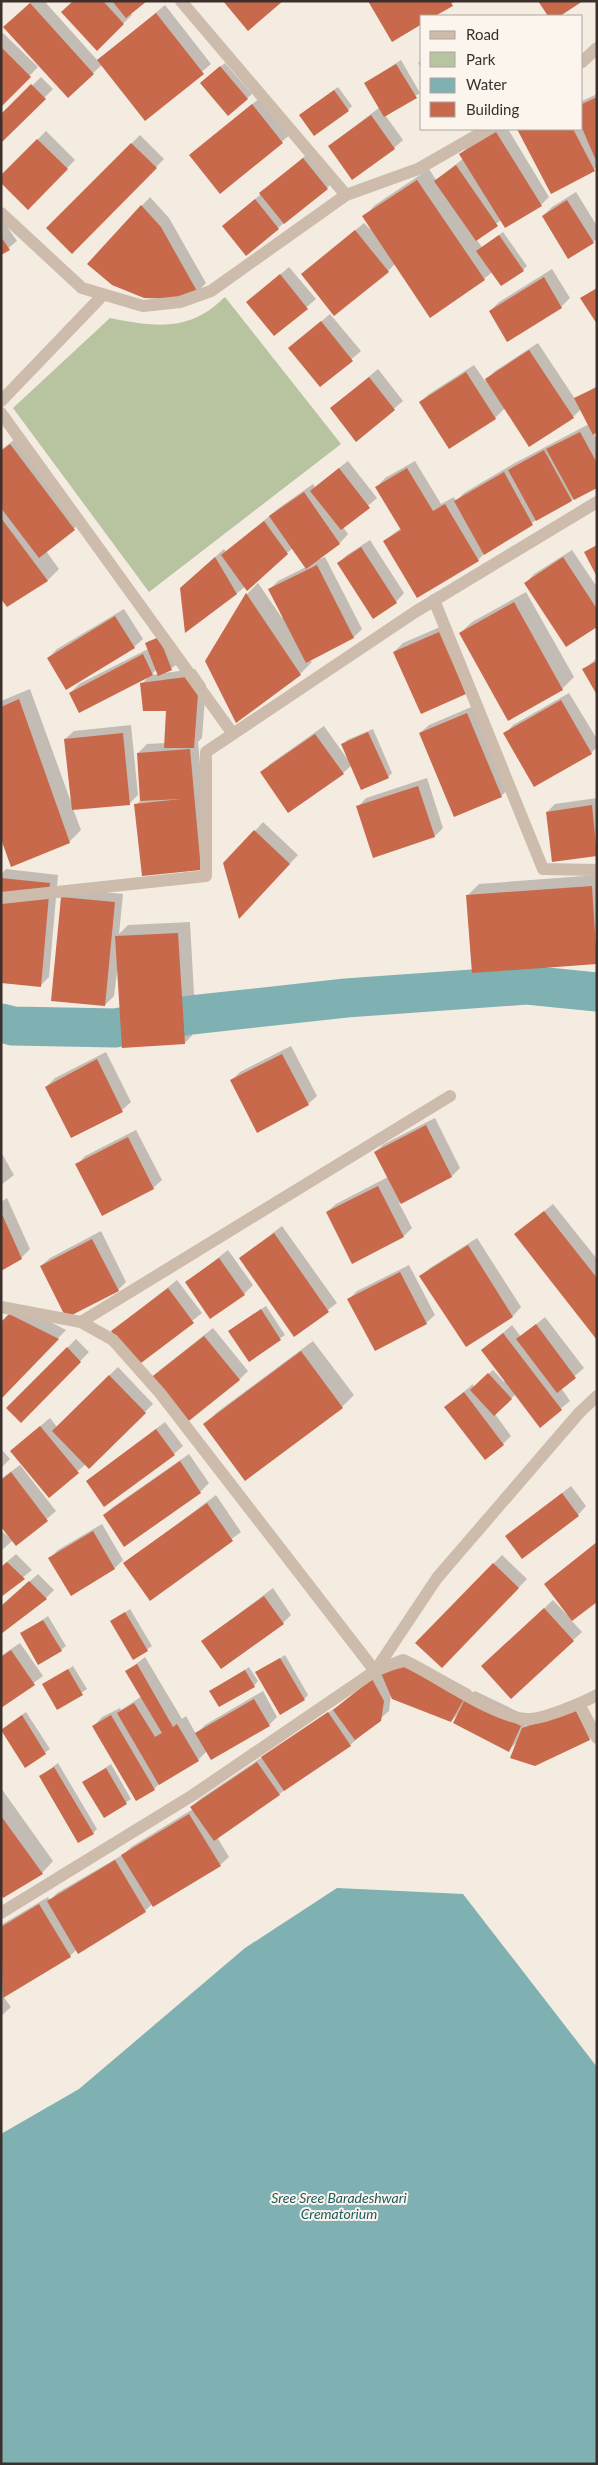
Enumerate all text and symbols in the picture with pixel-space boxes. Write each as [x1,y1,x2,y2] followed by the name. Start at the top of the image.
[420,15,583,130] legend
[466,25,499,43] text: Road
[466,50,496,68] text: Park
[466,75,507,93] text: Water
[466,100,519,118] text: Building
[271,2189,408,2222] water label: Sree Sree Baradeshwari Crematorium

